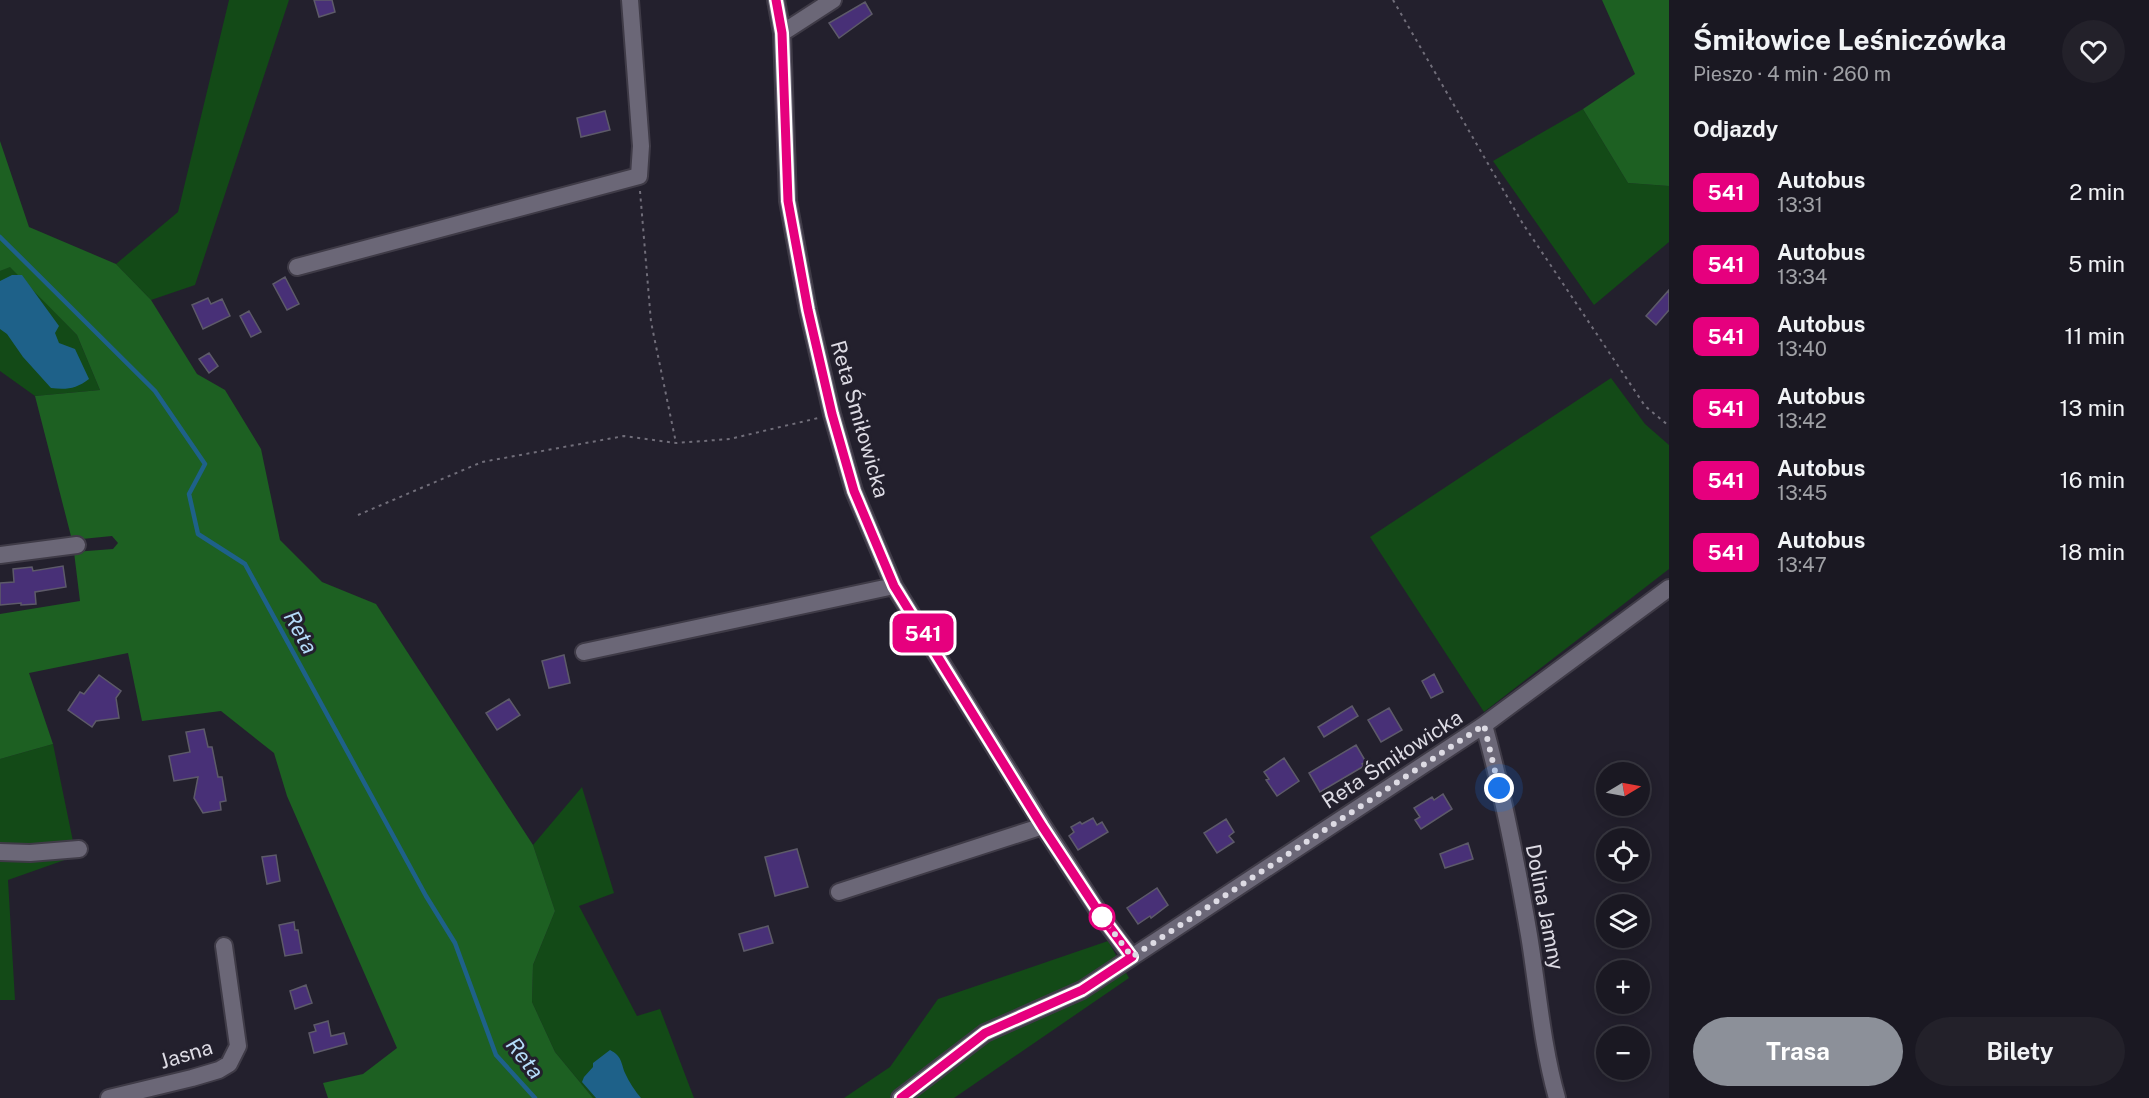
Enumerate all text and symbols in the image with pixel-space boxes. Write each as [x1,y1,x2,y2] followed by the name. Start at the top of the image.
[2062,20,2125,83] button: heart
[1693,23,2006,56] text: Śmiłowice Leśniczówka
[1693,62,1891,86] text: Pieszo · 4 min · 260 m
[1693,116,1778,142] text: Odjazdy
[1777,167,1865,193] text: Autobus
[2069,179,2125,205] text: 2 min
[1708,180,1744,205] text: 541
[1777,193,1823,217] text: 13:31
[1777,239,1865,265] text: Autobus
[2068,251,2125,277] text: 5 min
[1708,252,1744,277] text: 541
[1777,265,1827,289] text: 13:34
[1777,311,1865,337] text: Autobus
[2064,323,2125,349] text: 11 min
[1708,324,1744,349] text: 541
[1777,337,1827,361] text: 13:40
[826,338,894,500] street label: Reta Śmiłowicka
[1777,383,1865,409] text: Autobus
[2060,395,2125,421] text: 13 min
[1708,396,1744,421] text: 541
[1777,409,1827,433] text: 13:42
[1777,455,1865,481] text: Autobus
[2060,467,2125,493] text: 16 min
[1708,468,1744,493] text: 541
[1777,481,1827,505] text: 13:45
[1777,527,1865,553] text: Autobus
[2059,539,2125,565] text: 18 min
[1708,540,1744,565] text: 541
[1777,553,1827,577] text: 13:47
[279,606,323,658] water label: Reta
[888,614,958,652] line badge: 541
[905,621,941,646] text: 541
[1317,704,1467,814] street label: Reta Śmiłowicka
[1596,762,1650,816] north arrow
[1596,762,1650,1080] map controls
[1484,773,1514,803] your location
[1596,828,1650,882] button: locate
[1521,842,1569,972] street label: Dolina Jamny
[1596,894,1650,948] button: layers
[1089,904,1115,930] unlabelled marker
[1596,960,1650,1014] button: +
[1693,1017,1903,1086] button: Trasa
[1915,1017,2125,1086] button: Bilety
[1596,1026,1650,1080] button: −
[501,1032,549,1084] water label: Reta
[157,1034,215,1074] street label: Jasna

